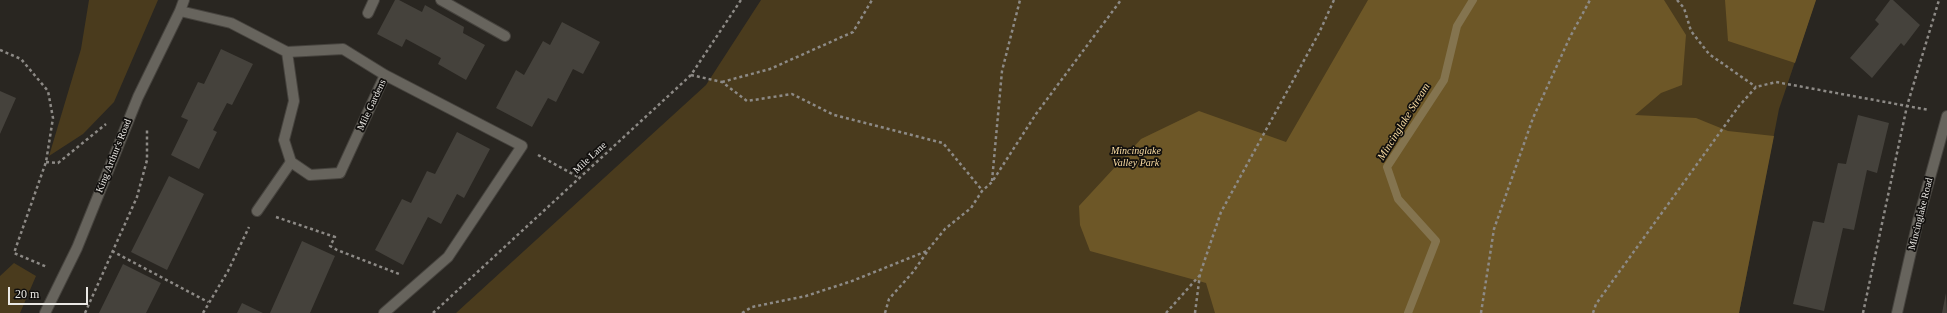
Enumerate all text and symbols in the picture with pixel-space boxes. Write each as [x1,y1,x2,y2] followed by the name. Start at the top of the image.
[355,78,389,132] street label: Mile Gardens
[1375,81,1433,163] water label: Mincinglake Stream
[94,117,134,195] street label: King Arthur's Road
[571,140,609,176] street label: Mile Lane
[1111,145,1161,168] park label: Mincinglake Valley Park
[1906,177,1936,251] street label: Mincinglake Road
[10,279,90,305] scale bar
[15,287,39,301] text: 20 m

